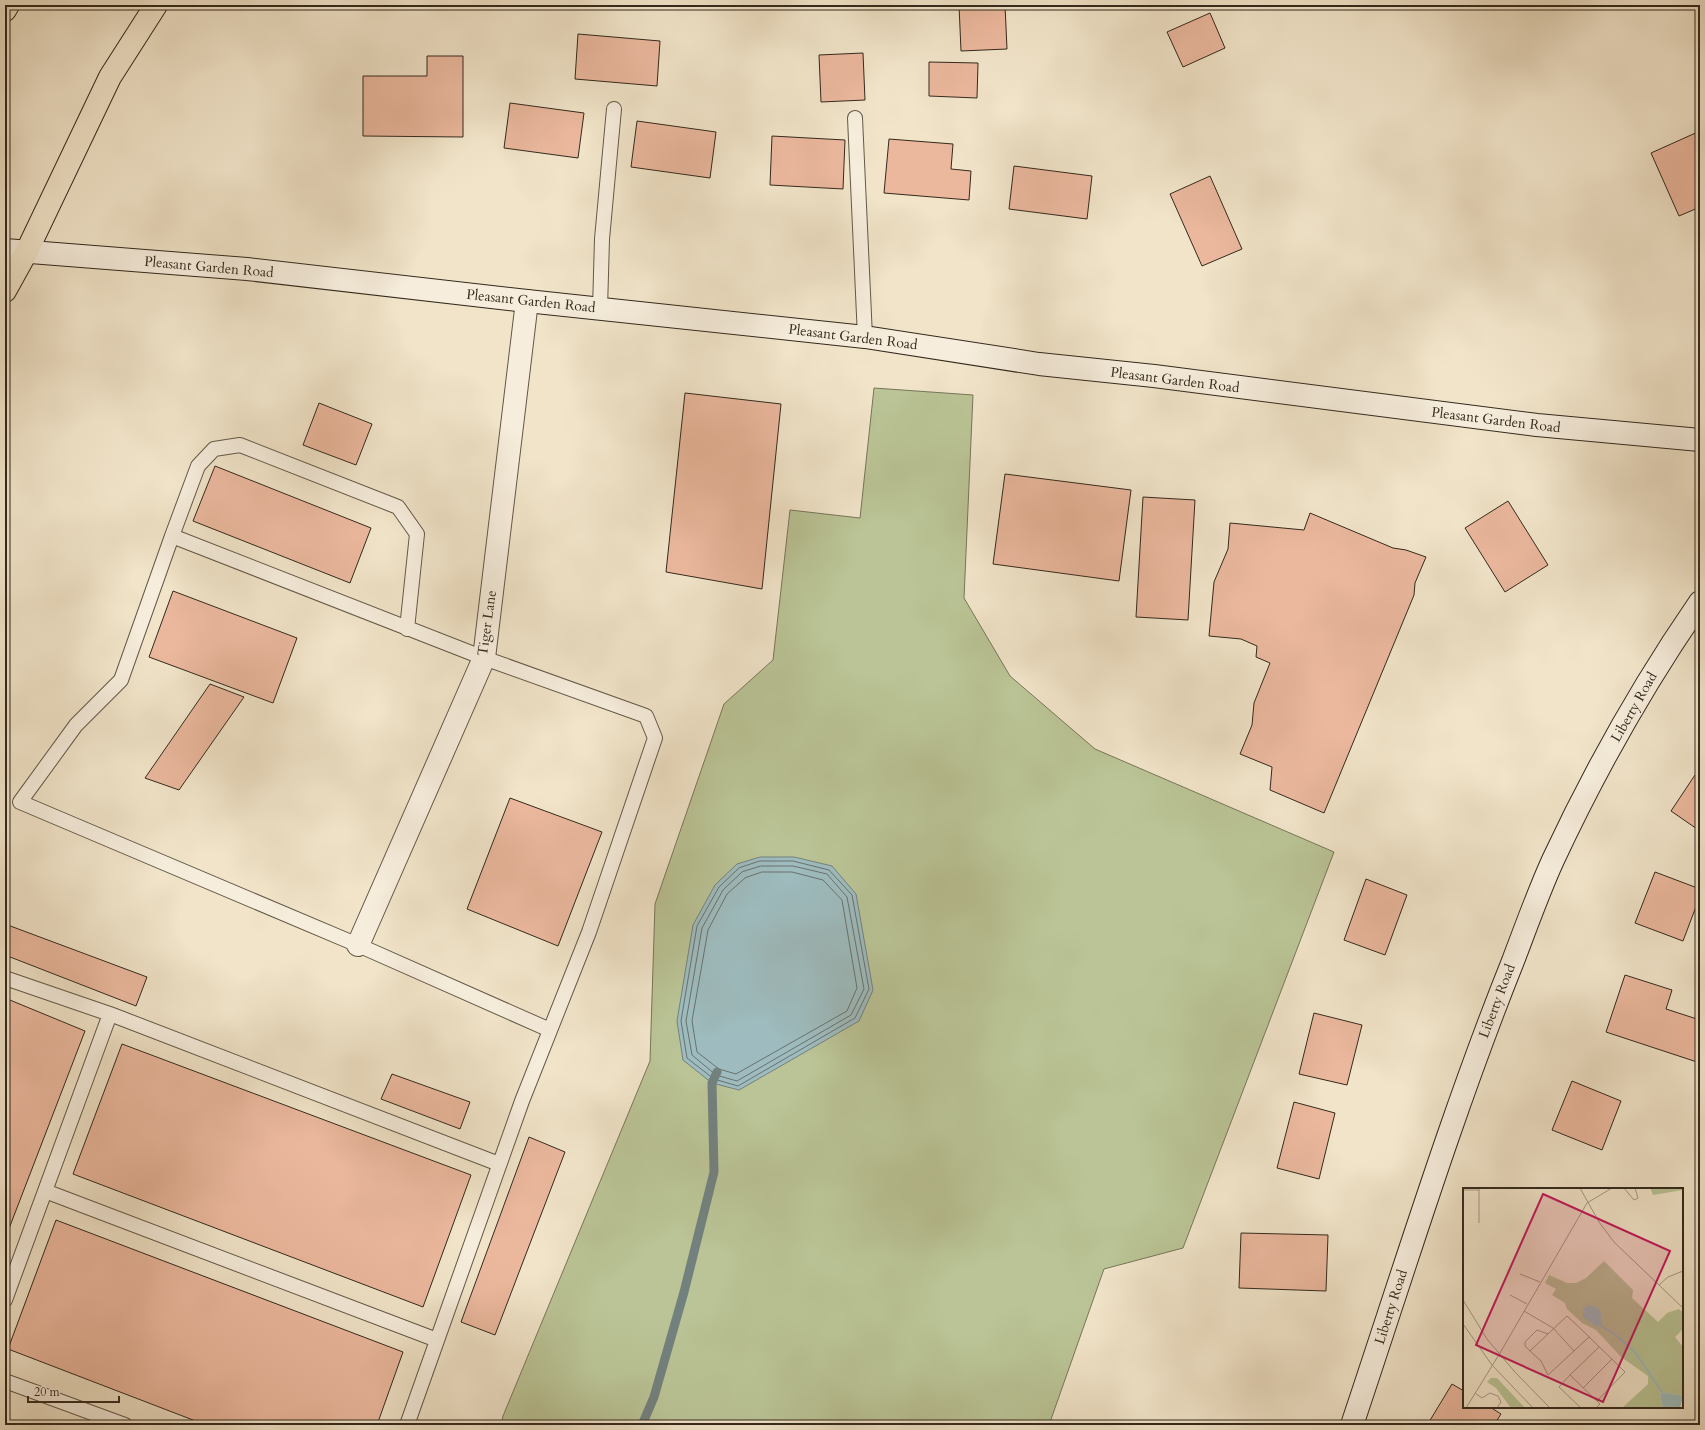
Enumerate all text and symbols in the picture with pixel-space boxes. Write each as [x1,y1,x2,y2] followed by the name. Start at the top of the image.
[144,252,275,282] street label: Pleasant Garden Road
[466,285,597,317] street label: Pleasant Garden Road
[787,320,919,354] street label: Pleasant Garden Road
[1109,363,1241,397] street label: Pleasant Garden Road
[1430,403,1562,437] street label: Pleasant Garden Road
[473,589,501,657] street label: Tiger Lane
[1606,668,1662,745] street label: Liberty Road
[1474,961,1520,1041] street label: Liberty Road
[1463,1188,1683,1408] inset map
[1370,1267,1412,1347] street label: Liberty Road
[28,1378,119,1404] scale bar
[34,1384,61,1400] text: 20 m

